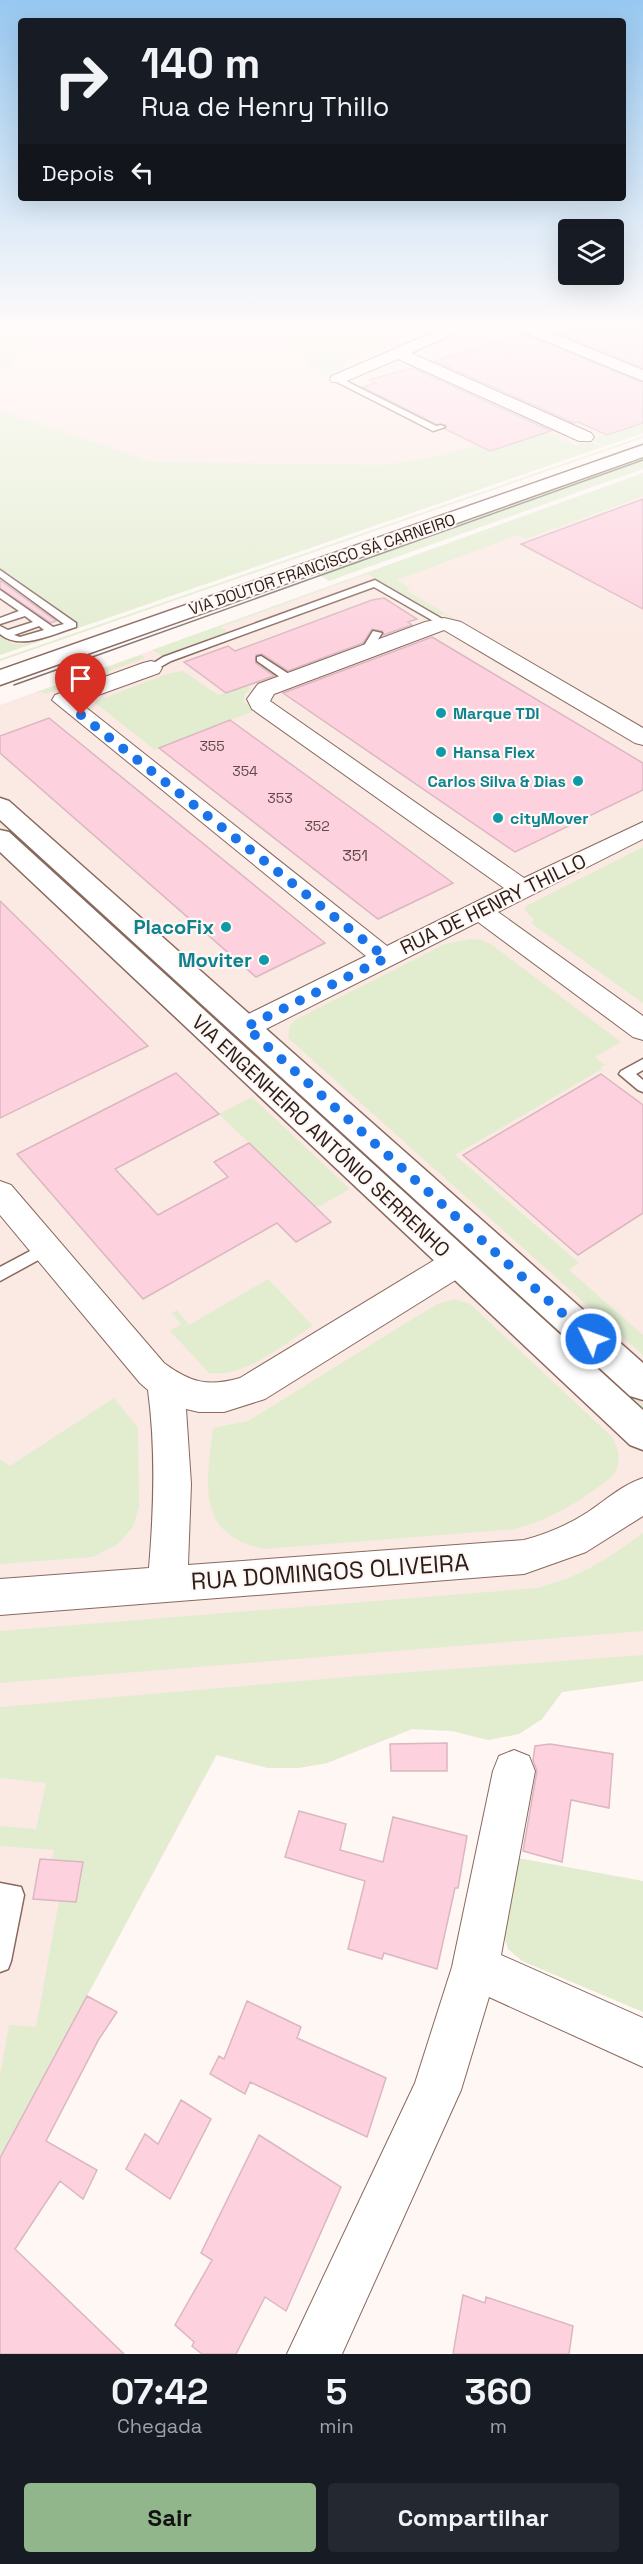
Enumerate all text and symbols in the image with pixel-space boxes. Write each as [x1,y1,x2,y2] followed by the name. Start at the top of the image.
[141,37,260,90] text: 140 m
[42,42,120,120] icon: right
[141,89,390,124] text: Rua de Henry Thillo
[126,156,159,189] icon: left
[42,159,114,187] text: Depois
[558,219,624,285] map controls
[558,219,624,285] button: layers
[186,509,458,620] street label: VIA DOUTOR FRANCISCO SÁ CARNEIRO
[55,653,106,715] pin
[64,662,97,695] icon: arrive
[453,703,540,724] place label: Marque TDI
[434,706,448,720] marker: Marque TDI
[199,737,225,755] house number: 355
[453,742,536,763] place label: Hansa Flex
[434,745,448,759] marker: Hansa Flex
[232,762,258,780] house number: 354
[428,771,566,792] place label: Carlos Silva & Dias
[571,774,585,788] marker: Carlos Silva & Dias
[267,789,293,807] house number: 353
[510,808,589,829] place label: cityMover
[491,811,505,825] marker: cityMover
[304,817,330,835] house number: 352
[342,845,368,866] house number: 351
[396,848,590,960] street label: RUA DE HENRY THILLO
[133,914,214,940] place label: PlacoFix
[219,920,233,934] marker: PlacoFix
[178,947,252,973] place label: Moviter
[257,953,271,967] marker: Moviter
[186,1009,456,1263] street label: VIA ENGENHEIRO ANTÓNIO SERRENHO
[559,1307,623,1371] position arrow
[190,1546,470,1597] street label: RUA DOMINGOS OLIVEIRA
[111,2369,208,2415] text: 07:42
[326,2369,347,2415] text: 5
[465,2369,532,2415] text: 360
[117,2413,202,2439] text: Chegada
[319,2413,354,2439] text: min
[490,2413,507,2439] text: m
[24,2483,316,2552] button: Sair
[328,2483,619,2552] button: Compartilhar

